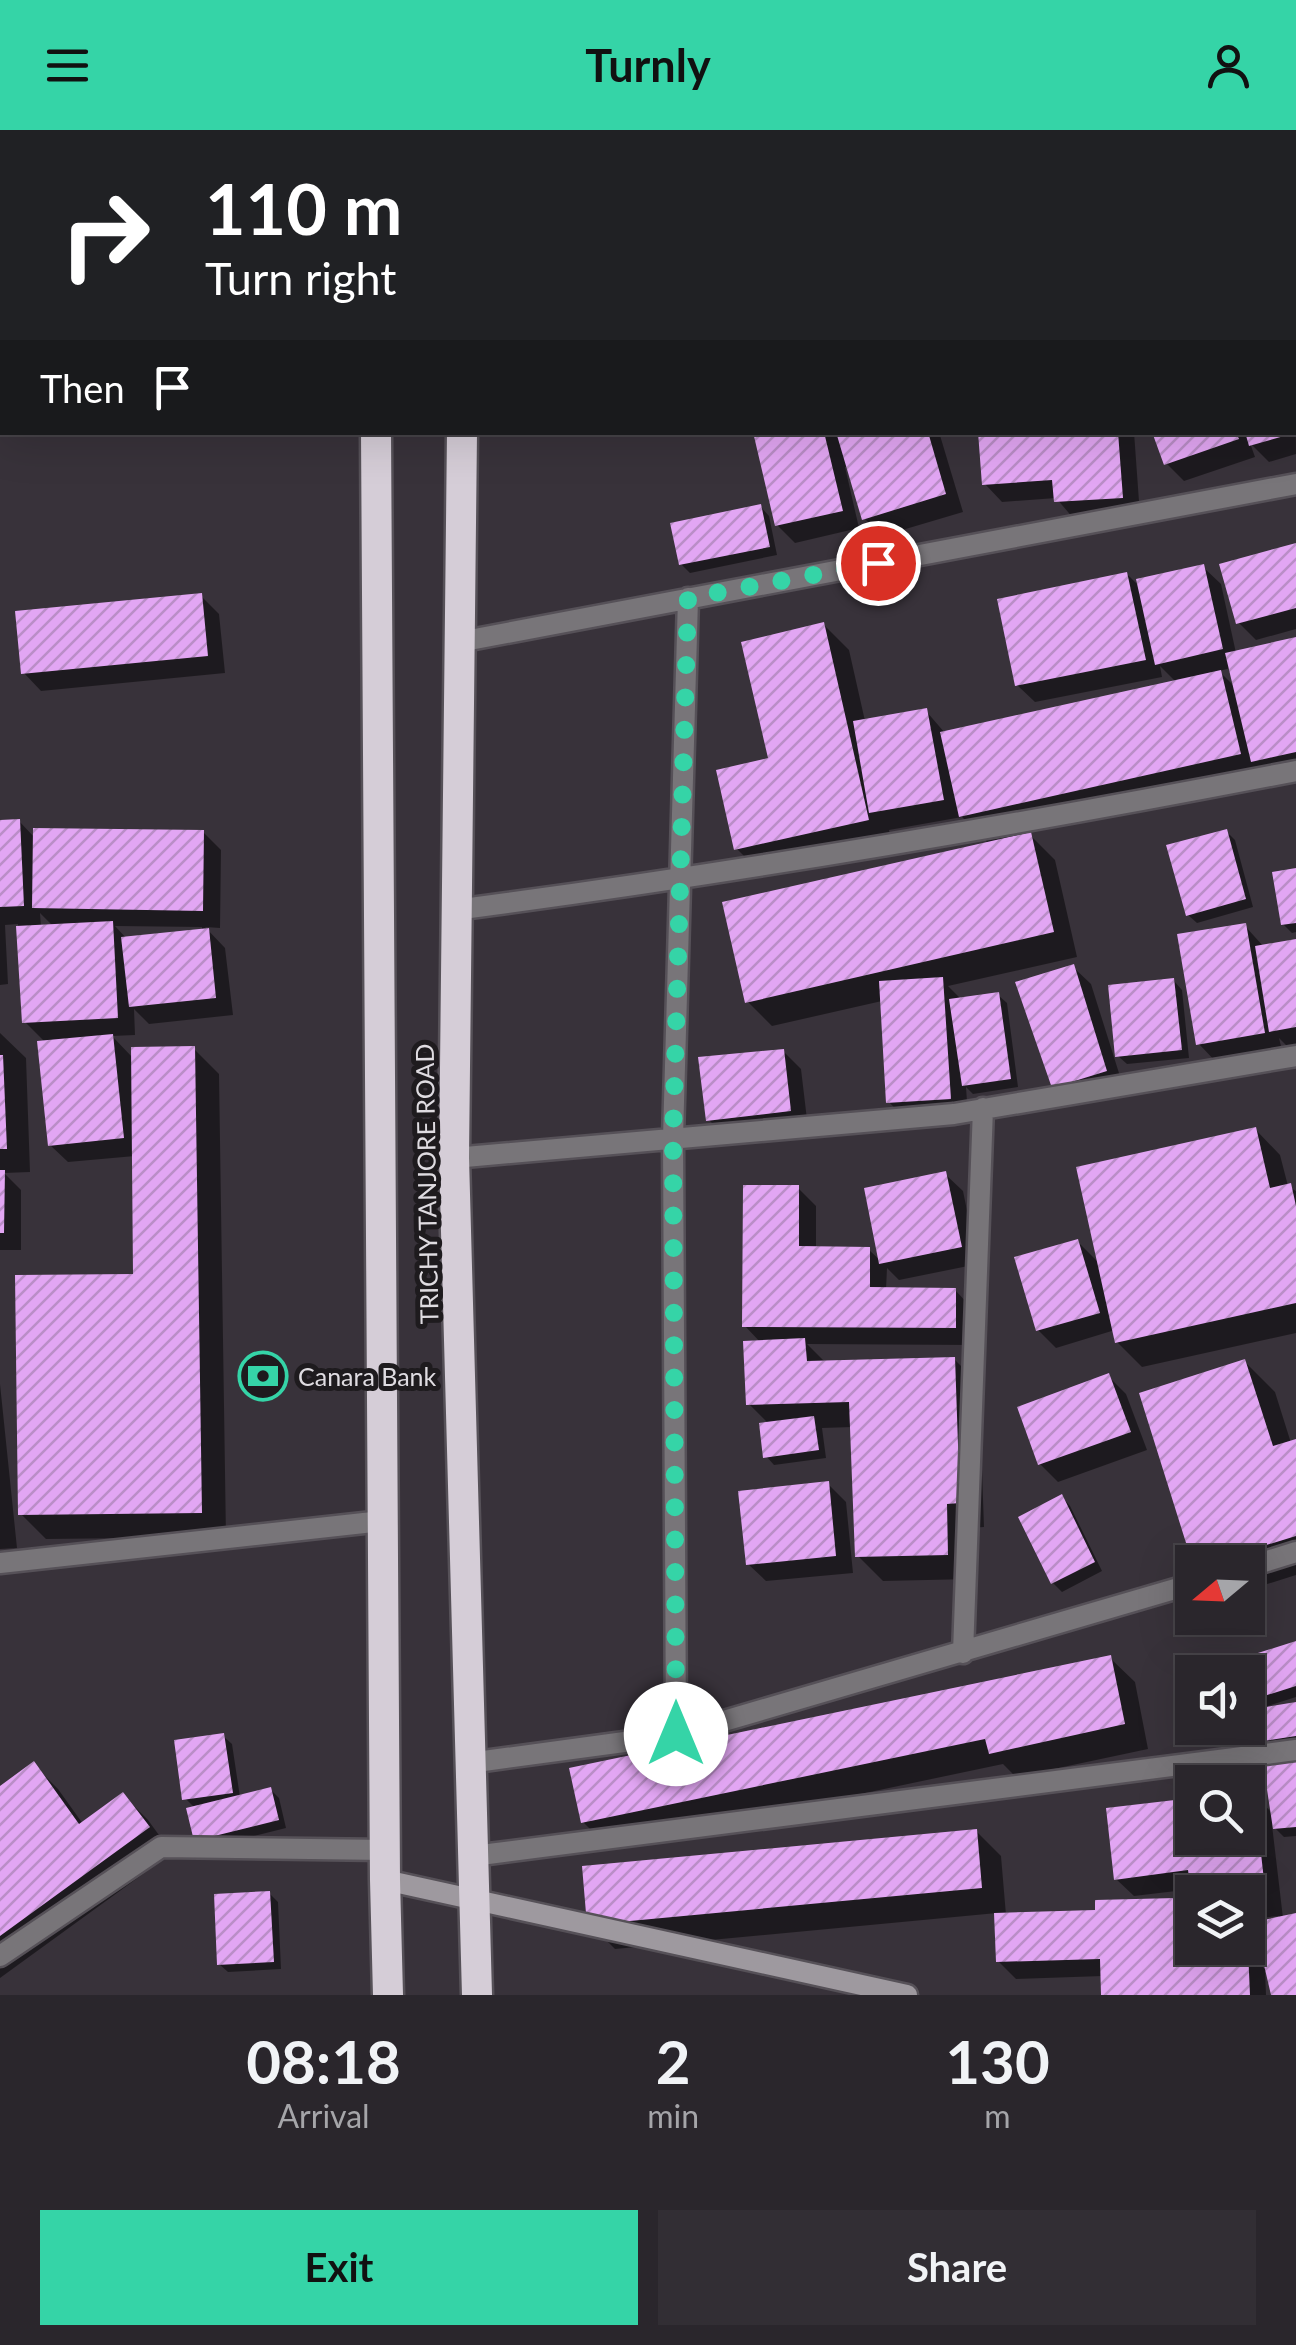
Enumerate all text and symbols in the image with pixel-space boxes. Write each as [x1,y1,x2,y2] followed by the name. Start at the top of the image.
[40,38,95,93] icon: menu
[585,38,711,92] text: Turnly
[1201,38,1256,93] icon: person
[205,166,402,250] text: 110 m
[40,170,170,300] icon: right
[205,251,396,305] text: Turn right
[145,360,200,415] icon: arrive
[40,365,125,411] text: Then
[836,521,921,606] pin
[851,536,906,591] icon: arrive
[409,1043,443,1325] street label: TRICHY TANJORE ROAD
[237,1350,289,1402] bank icon: Canara Bank
[298,1361,437,1391] place label: Canara Bank
[1175,1545,1265,1635] north arrow
[1175,1545,1265,1965] map controls
[1175,1655,1265,1745] button: sound
[624,1682,728,1786] position arrow
[1175,1765,1265,1855] button: search
[1175,1875,1265,1965] button: layers
[246,2025,401,2097] text: 08:18
[656,2025,691,2097] text: 2
[945,2025,1050,2097] text: 130
[277,2096,370,2135] text: Arrival
[647,2096,699,2135] text: min
[984,2096,1011,2135] text: m
[40,2210,638,2325] button: Exit
[658,2210,1256,2325] button: Share

